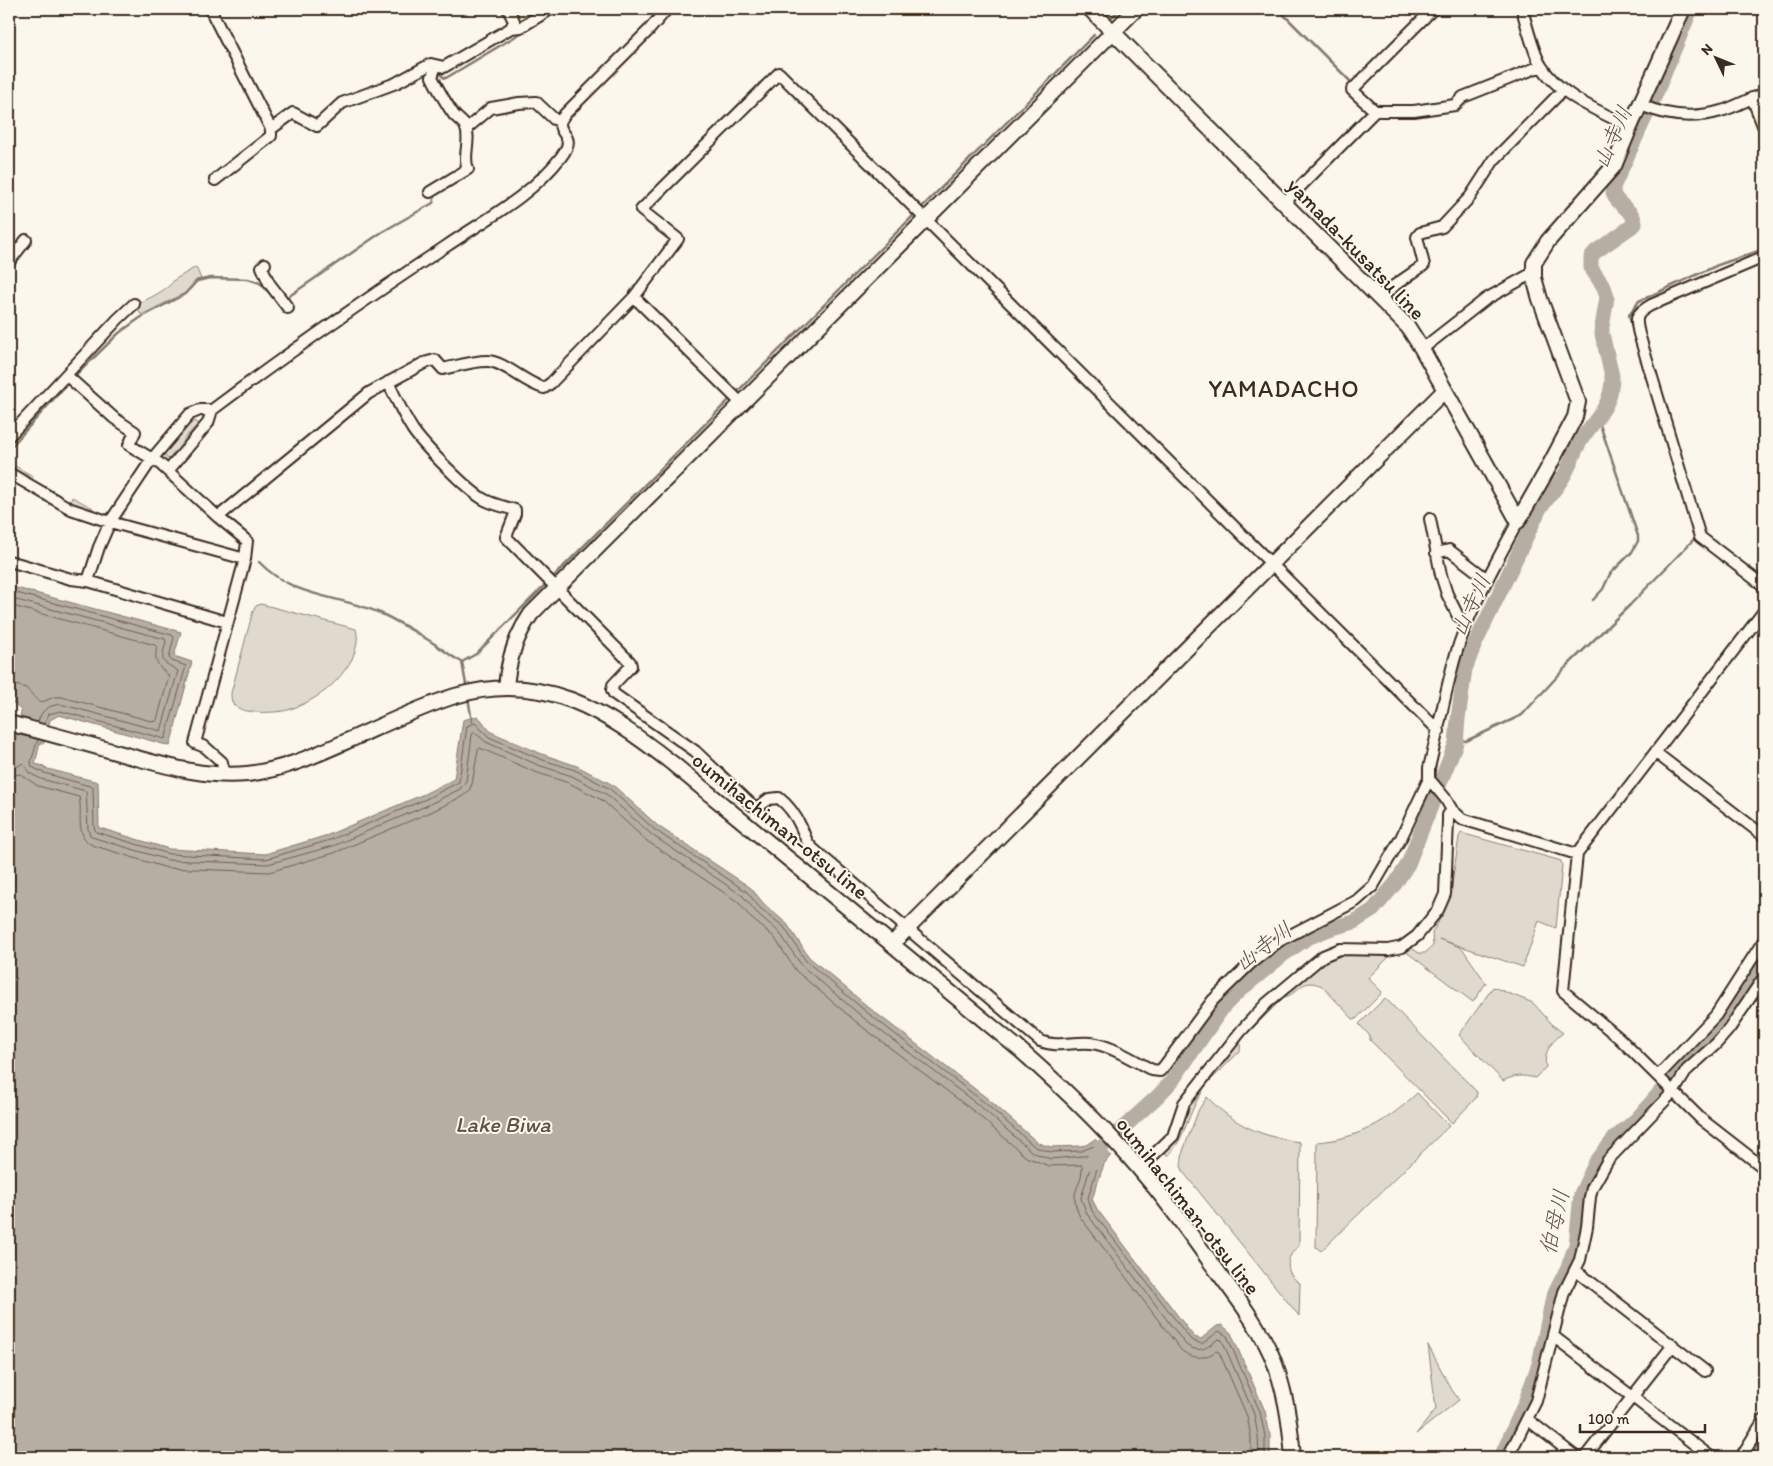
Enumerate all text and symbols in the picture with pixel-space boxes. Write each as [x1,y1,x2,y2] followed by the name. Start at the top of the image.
[1690,32,1740,82] north arrow
[1697,40,1716,59] text: N
[1587,102,1638,173] water label: 山寺川
[1282,172,1431,325] street label: yamada-kusatsu line
[1208,374,1360,403] district label: YAMADACHO
[1444,570,1497,641] water label: 山寺川
[687,747,873,904] street label: oumihachiman-otsu line
[1229,916,1298,977] water label: 山寺川
[455,1111,551,1138] water label: Lake Biwa
[1111,1112,1266,1300] street label: oumihachiman-otsu line
[1534,1187,1575,1257] water label: 伯母川
[1580,1401,1706,1433] scale bar
[1588,1410,1630,1428] text: 100 m

